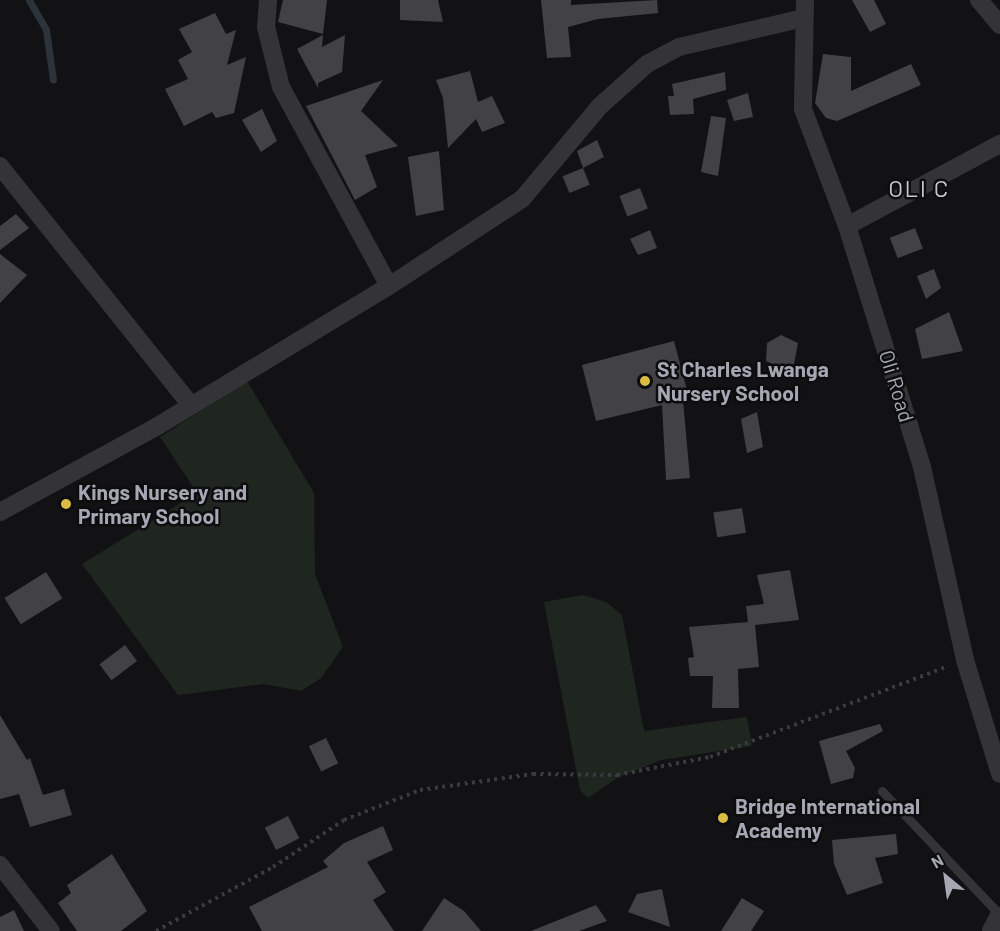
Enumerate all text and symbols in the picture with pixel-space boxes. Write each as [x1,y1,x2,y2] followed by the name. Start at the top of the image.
[888,174,950,202] district label: OLI C
[874,347,920,425] street label: Oli Road
[657,356,829,406] place label: St Charles Lwanga Nursery School
[638,374,652,388] marker: St Charles Lwanga Nursery School
[78,479,247,529] place label: Kings Nursery and Primary School
[59,497,73,511] marker: Kings Nursery and Primary School
[735,793,920,843] place label: Bridge International Academy
[716,811,730,825] marker: Bridge International Academy
[916,847,976,907] north arrow
[928,850,946,872] text: N

